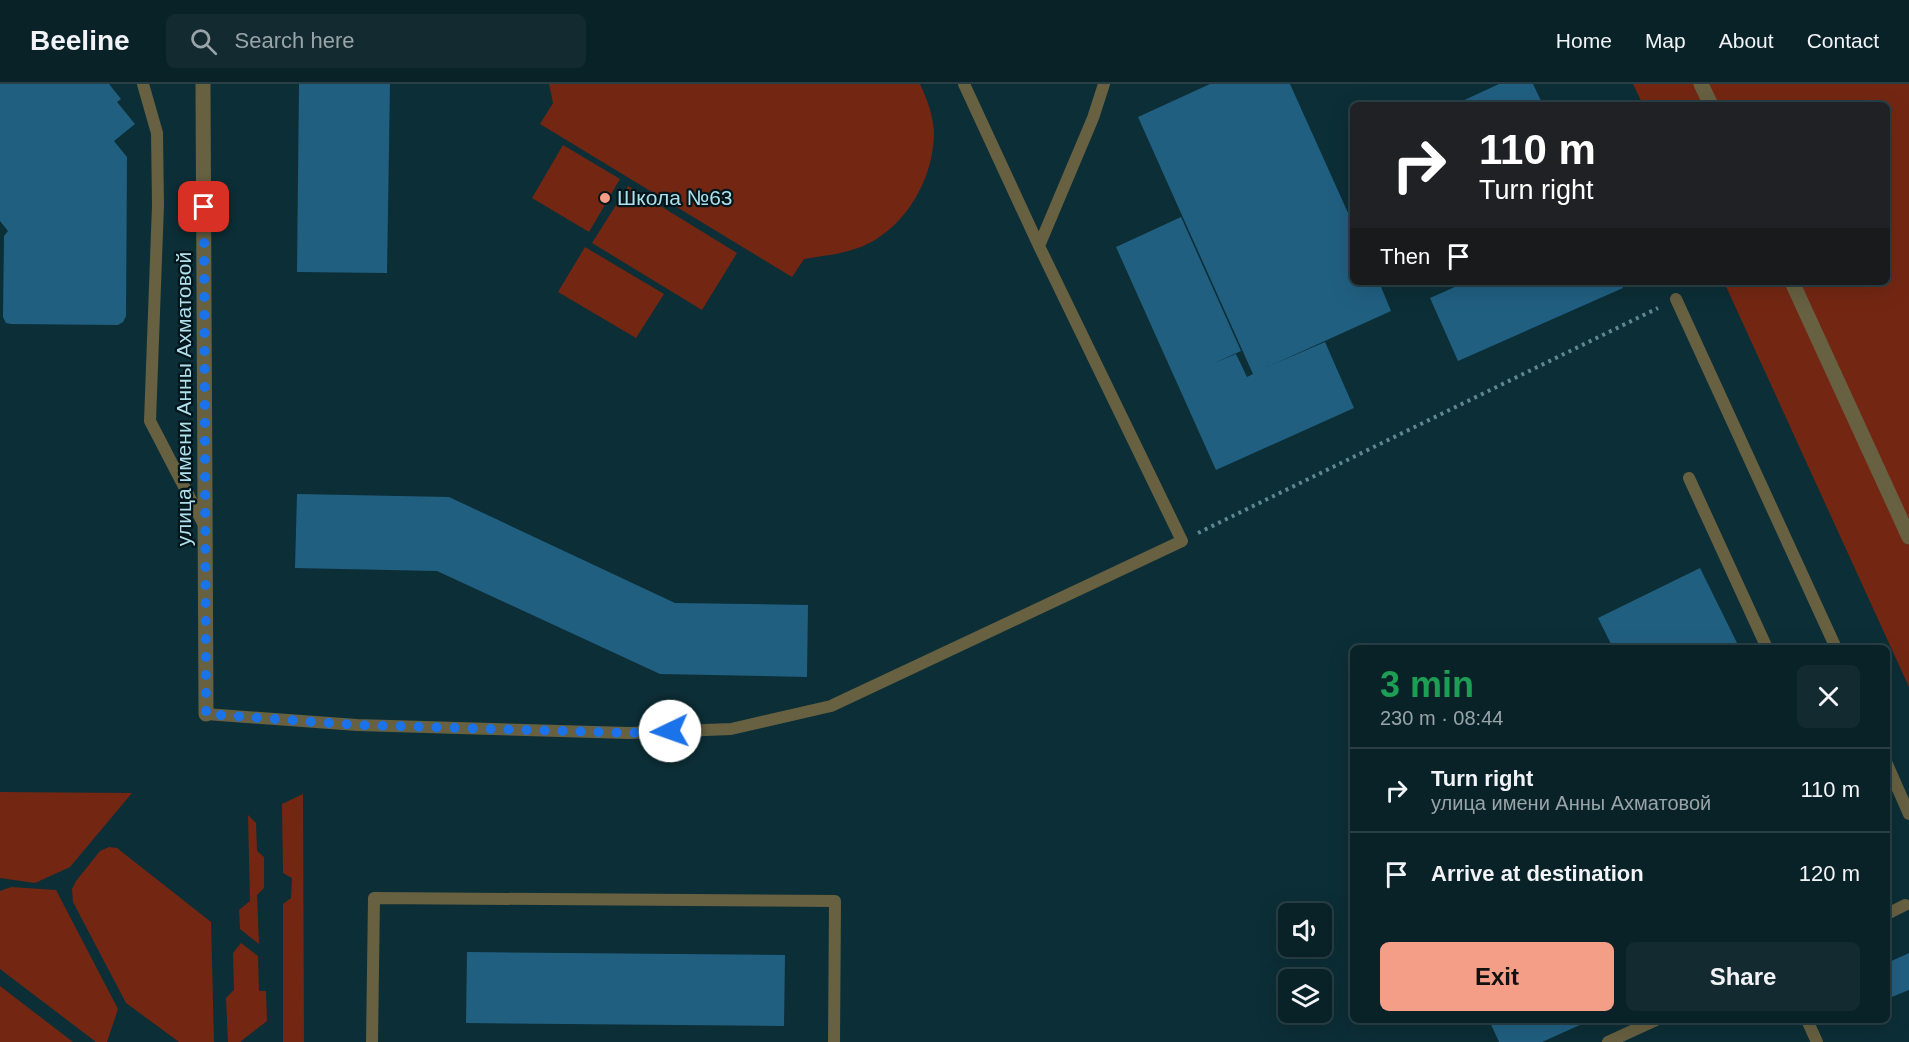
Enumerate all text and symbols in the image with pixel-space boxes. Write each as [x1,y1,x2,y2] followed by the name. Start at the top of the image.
[166,14,586,68] search box
[30,25,130,56] text: Beeline
[187,25,220,58] icon: search
[235,28,354,53] text: Search here
[1556,29,1612,52] text: Home
[1645,29,1686,52] text: Map
[1719,29,1774,52] text: About
[1807,29,1879,52] text: Contact
[1380,126,1458,204] icon: right
[1479,126,1596,173] text: 110 m
[1479,175,1594,205] text: Turn right
[178,181,229,232] pin
[617,186,733,209] place label: Школа №63
[187,190,220,223] icon: arrive
[598,191,612,205] marker: Школа №63
[1442,240,1475,273] icon: arrive
[1380,244,1430,269] text: Then
[172,252,195,546] street label: улица имени Анны Ахматовой
[1380,664,1474,705] text: 3 min
[1797,665,1860,728] button: close
[638,699,702,763] position arrow
[1380,707,1503,729] text: 230 m · 08:44
[1431,766,1533,791] text: Turn right
[1380,774,1413,807] icon: right
[1800,777,1860,802] text: 110 m
[1431,792,1711,814] text: улица имени Анны Ахматовой
[1380,858,1413,891] icon: arrive
[1431,861,1644,886] text: Arrive at destination
[1799,861,1860,886] text: 120 m
[1278,903,1332,1023] map controls
[1278,903,1332,957] button: sound
[1380,942,1614,1011] button: Exit
[1626,942,1860,1011] button: Share
[1278,969,1332,1023] button: layers

